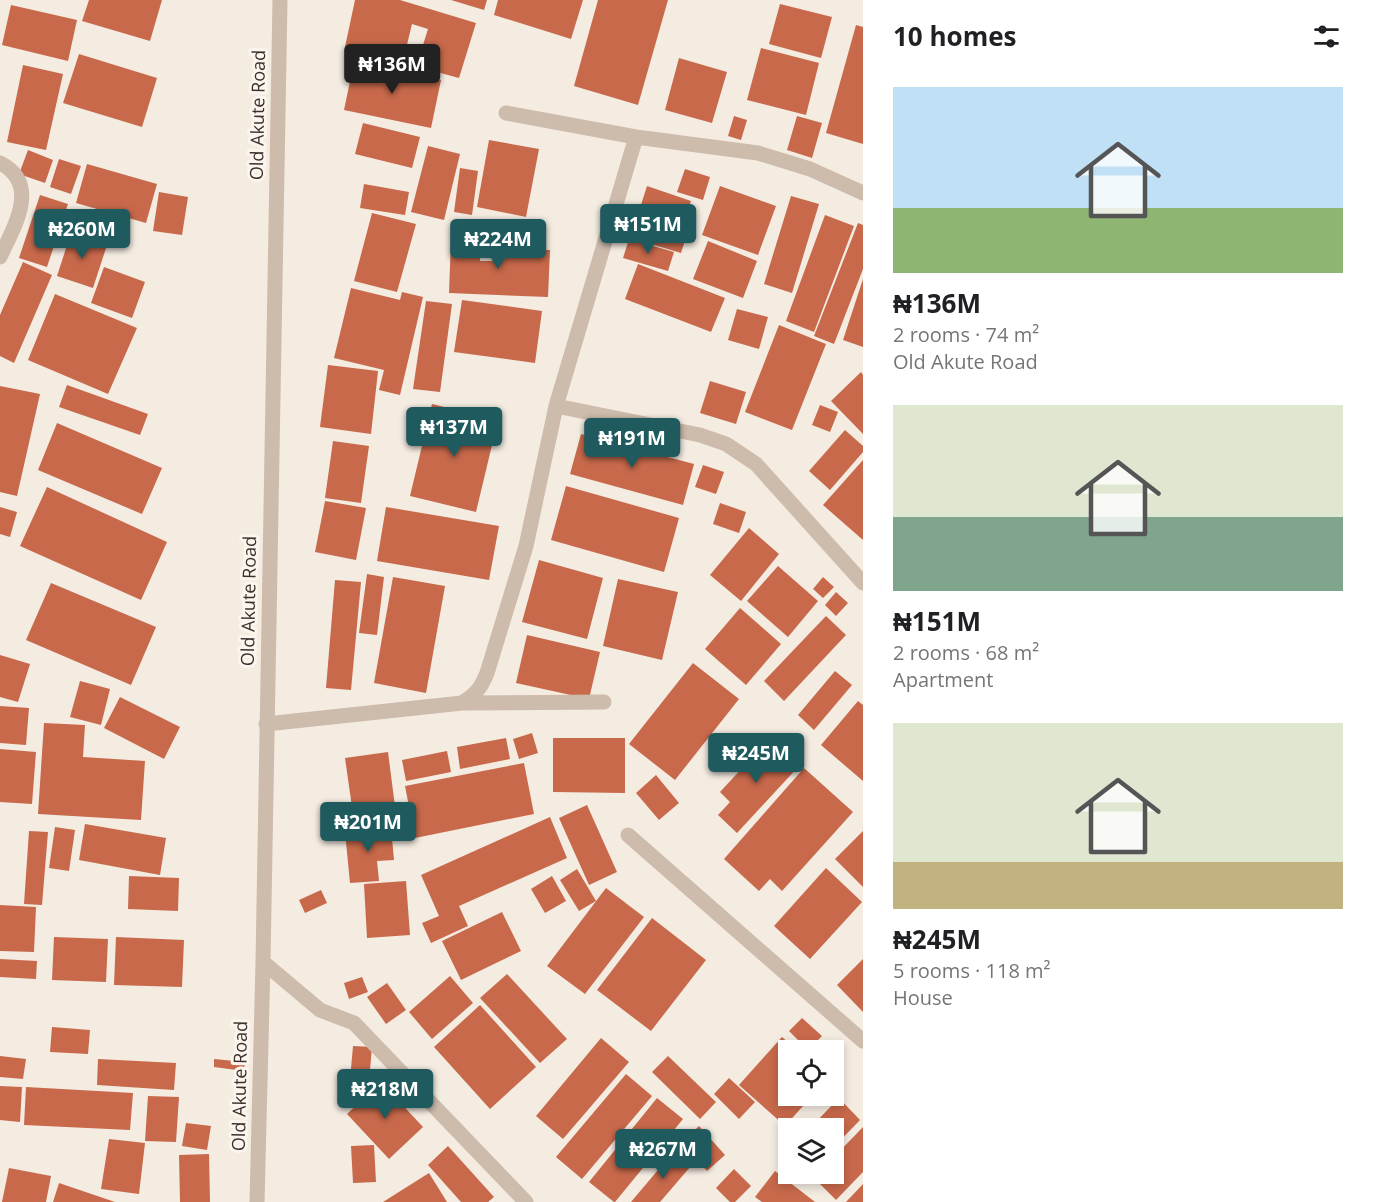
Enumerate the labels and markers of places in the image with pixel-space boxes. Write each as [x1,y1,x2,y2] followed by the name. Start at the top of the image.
[350,44,434,95] pin: ₦136M
[606,204,690,255] pin: ₦151M
[40,209,124,260] pin: ₦260M
[456,219,540,270] pin: ₦224M
[412,407,496,458] pin: ₦137M
[590,418,674,469] pin: ₦191M
[714,733,798,784] pin: ₦245M
[326,802,410,853] pin: ₦201M
[343,1069,427,1120] pin: ₦218M
[621,1129,705,1180] pin: ₦267M

